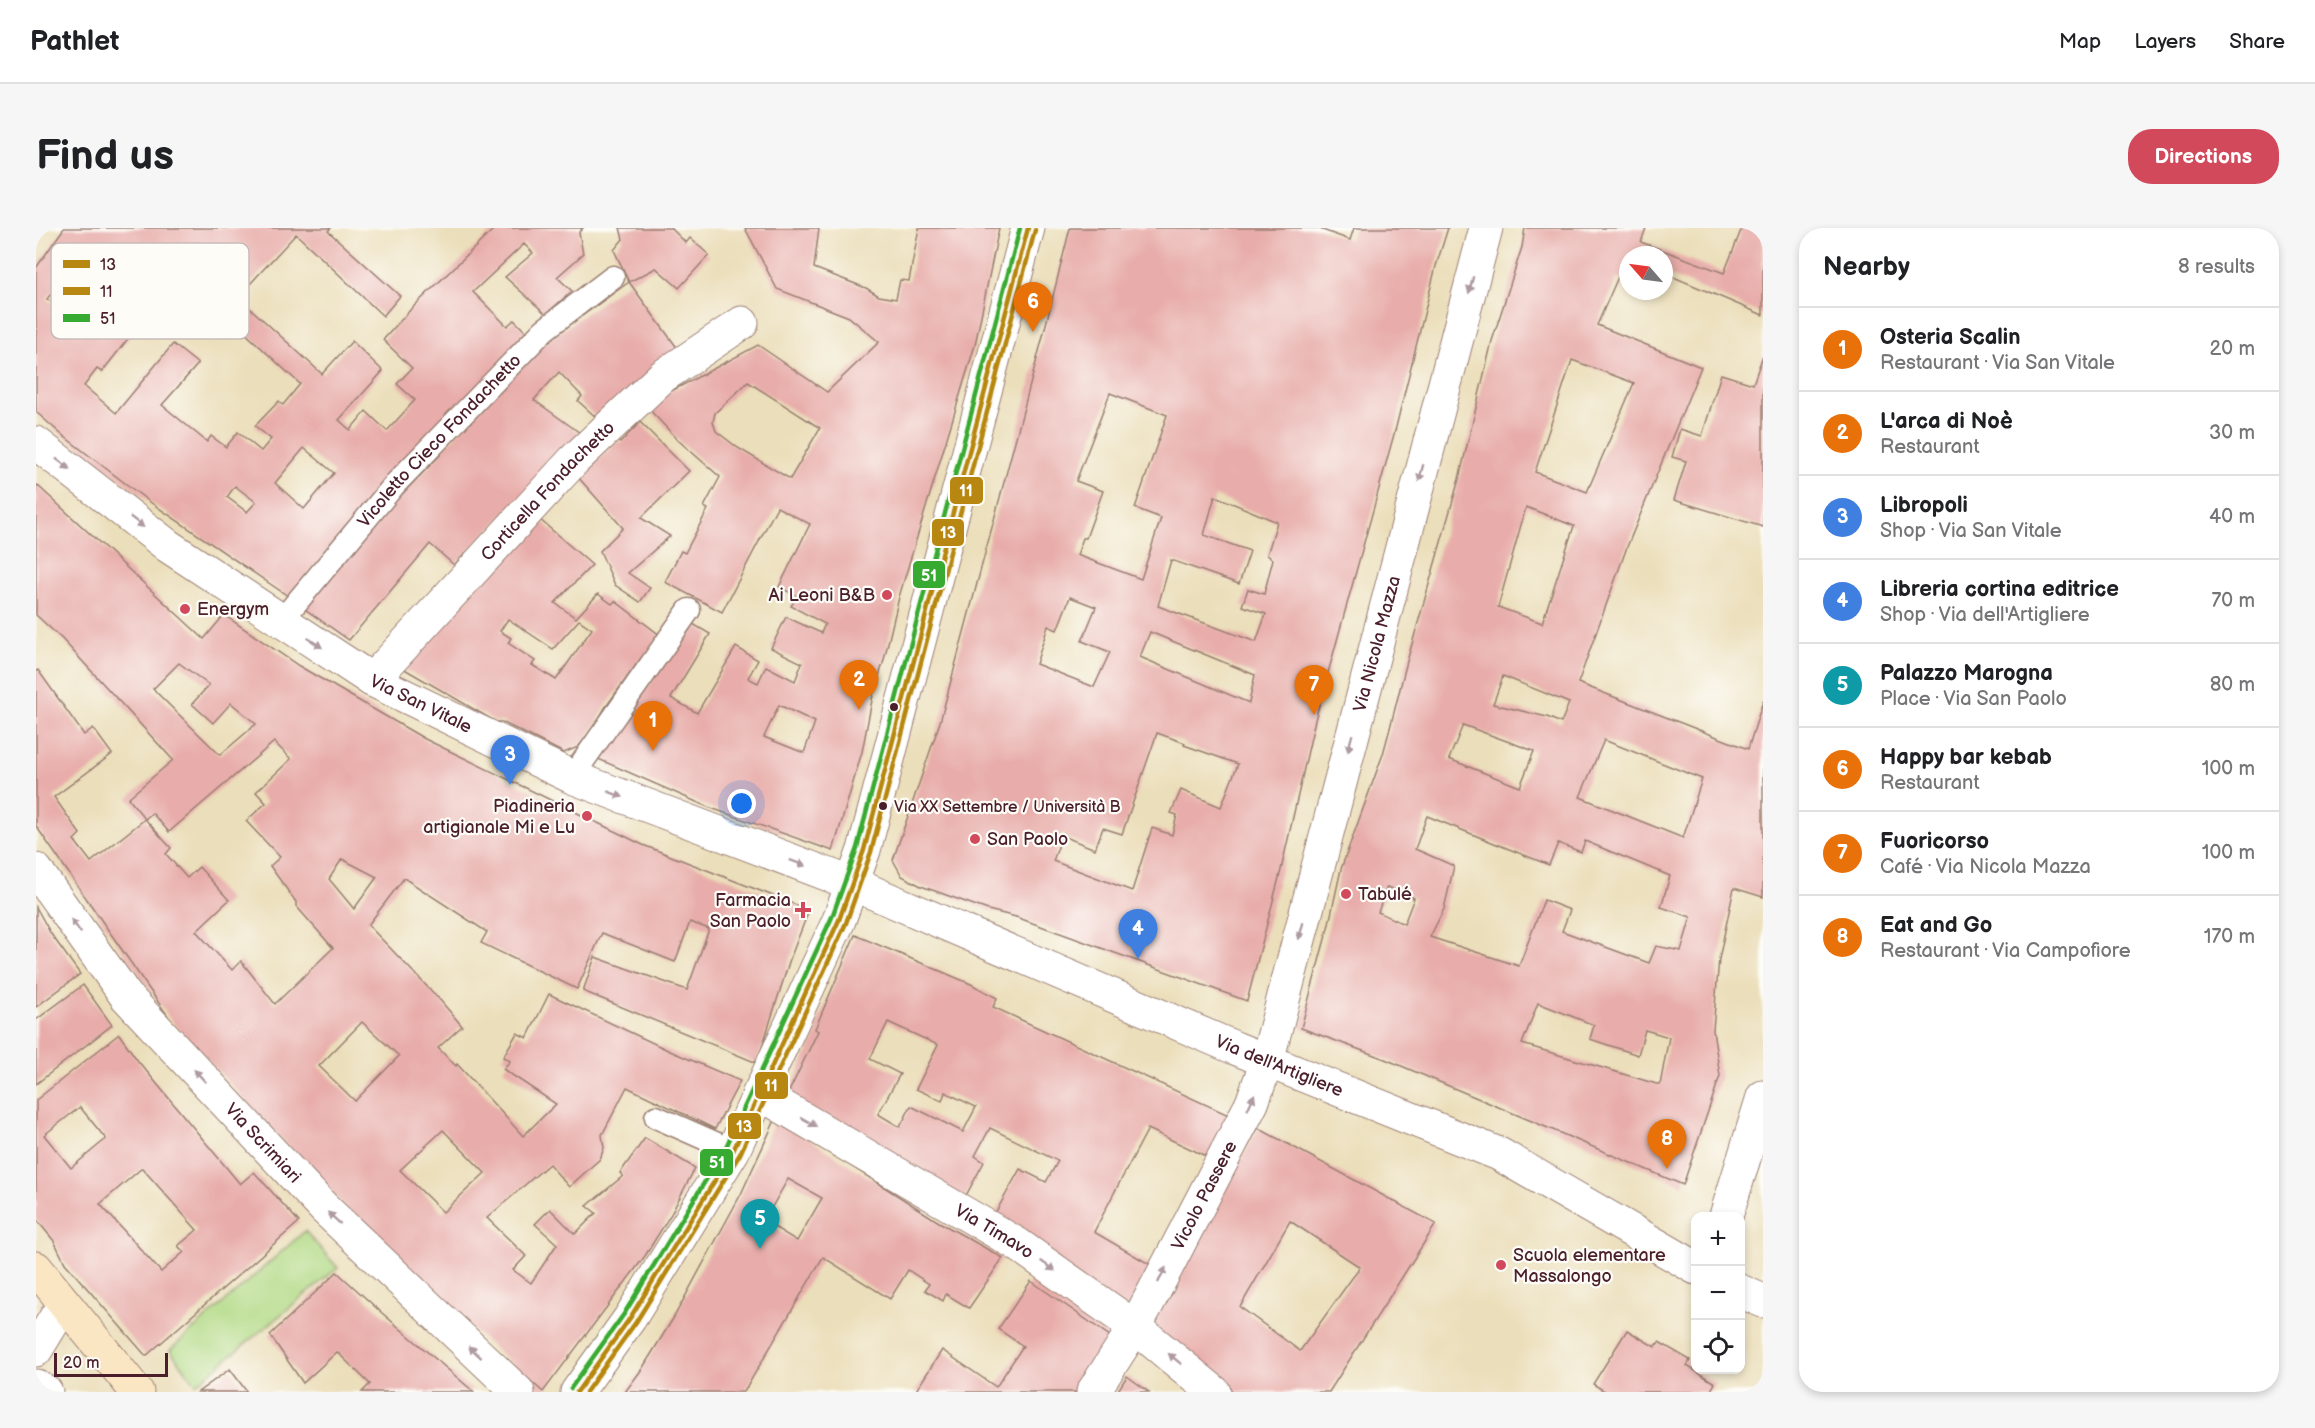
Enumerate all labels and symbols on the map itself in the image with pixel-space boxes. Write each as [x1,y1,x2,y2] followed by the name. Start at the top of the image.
[51,243,249,339] legend
[1619,246,1673,300] north arrow
[100,256,116,275] text: 13
[1466,276,1475,294] one-way arrow
[1014,282,1052,332] pin: 6
[100,283,112,302] text: 11
[100,310,115,329] text: 51
[353,350,526,532] street label: Vicoletto Cieco Fondachetto
[477,417,619,565] street label: Corticella Fondachetto
[55,458,71,471] one-way arrow
[1416,464,1426,482] one-way arrow
[949,476,984,505] line badge: 11
[959,482,973,501] text: 11
[129,515,144,527] one-way arrow
[931,518,965,547] line badge: 13
[940,524,956,543] text: 13
[912,560,946,589] line badge: 51
[921,567,937,586] text: 51
[1349,574,1405,714] street label: Via Nicola Mazza
[768,585,875,606] place label: Ai Leoni B&B
[880,588,894,602] marker: Ai Leoni B&B
[197,599,269,620] place label: Energym
[178,602,192,616] marker: Energym
[307,638,323,649] one-way arrow
[840,660,878,710] pin: 2
[1294,666,1334,715] pin: 7
[366,671,476,738] street label: Via San Vitale
[888,701,900,713] unlabelled marker
[634,702,672,751] pin: 1
[1345,734,1355,752] one-way arrow
[490,736,530,785] pin: 3
[606,789,624,799] one-way arrow
[727,789,756,818] your location
[423,796,575,838] place label: Piadineria artigianale Mi e Lu
[894,798,1121,817] place label: Via XX Settembre / Università B
[877,800,889,812] marker: Via XX Settembre / Università B
[580,809,594,823] marker: Piadineria artigianale Mi e Lu
[987,829,1068,850] place label: San Paolo
[968,832,982,846] marker: San Paolo
[789,858,807,868] one-way arrow
[1358,884,1412,905] place label: Tabulé
[1339,887,1353,901] marker: Tabulé
[710,890,791,932] place label: Farmacia San Paolo
[796,903,810,917] marker: Farmacia San Paolo
[1118,910,1158,959] pin: 4
[70,918,82,934] one-way arrow
[1295,922,1305,941] one-way arrow
[1212,1031,1346,1101] street label: Via dell'Artigliere
[193,1068,207,1083] one-way arrow
[754,1071,789,1100] line badge: 11
[764,1077,778,1096] text: 11
[1247,1093,1256,1110] one-way arrow
[221,1099,305,1188] street label: Via Scrimiari
[727,1112,762,1140] line badge: 13
[801,1117,817,1128] one-way arrow
[736,1118,752,1137] text: 13
[1648,1120,1686,1169] pin: 8
[1167,1137,1242,1254] street label: Vicolo Passere
[699,1148,734,1177] line badge: 51
[709,1154,725,1173] text: 51
[740,1200,780,1249] pin: 5
[951,1200,1038,1263] street label: Via Timavo
[327,1211,341,1225] one-way arrow
[1513,1245,1666,1287] place label: Scuola elementare Massalongo
[1494,1258,1508,1272] marker: Scuola elementare Massalongo
[1040,1260,1056,1272] one-way arrow
[1158,1267,1167,1284] one-way arrow
[468,1345,483,1359] one-way arrow
[54,1350,168,1378] scale bar
[1167,1353,1183,1366] one-way arrow

